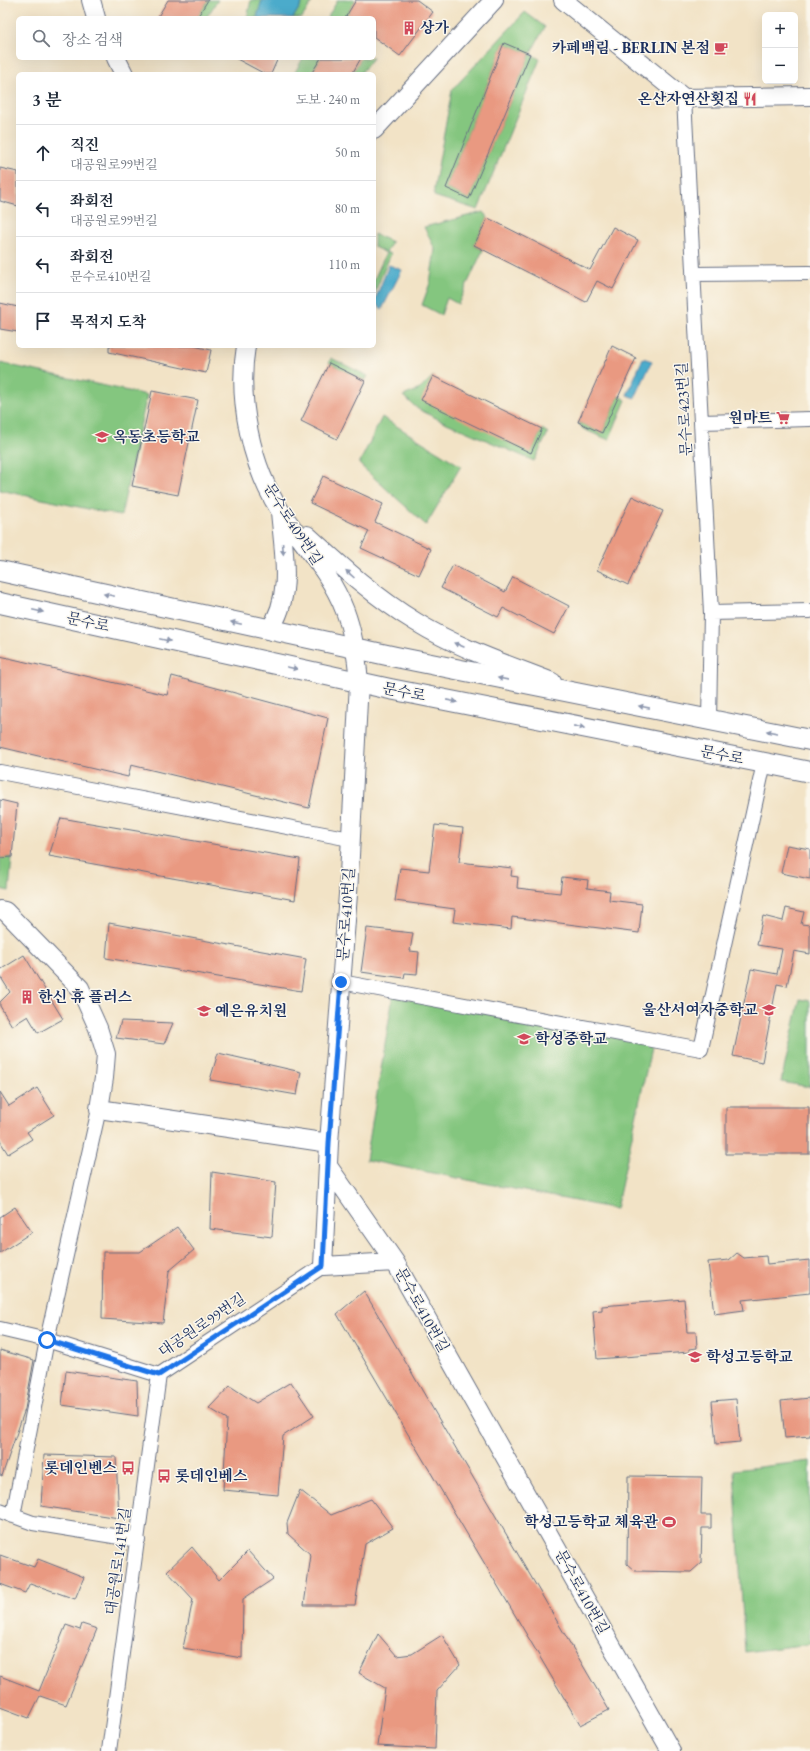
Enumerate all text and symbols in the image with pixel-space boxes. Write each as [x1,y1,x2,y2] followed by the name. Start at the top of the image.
[762,12,798,84] map controls
[762,12,798,48] button: +
[16,16,376,60] search box
[420,18,449,37] place label: 상가
[401,20,417,36] building icon: 상가
[30,27,52,49] icon: search
[62,30,123,49] text: 장소 검색
[552,38,710,57] place label: 카페백림 - BERLIN 본점
[713,40,729,56] cafe icon: 카페백림 - BERLIN 본점
[762,48,798,84] button: −
[32,89,61,111] text: 3 분
[638,89,739,108] place label: 온산자연산횟집
[296,91,360,108] text: 도보 · 240 m
[742,91,758,107] restaurant icon: 온산자연산횟집
[70,135,99,154] text: 직진
[32,142,54,164] icon: ahead
[335,144,360,161] text: 50 m
[70,156,158,173] text: 대공원로99번길
[70,191,113,210] text: 좌회전
[32,198,54,220] icon: left
[335,200,360,217] text: 80 m
[70,212,158,229] text: 대공원로99번길
[70,247,113,266] text: 좌회전
[32,254,54,276] icon: left
[329,256,360,273] text: 110 m
[70,268,152,285] text: 문수로410번길
[32,310,54,332] icon: arrive
[70,312,146,331] text: 목적지 도착
[672,362,695,456] street label: 문수로423번길
[729,408,772,427] place label: 원마트
[775,410,791,426] supermarket icon: 원마트
[113,427,200,446] place label: 옥동초등학교
[94,429,110,445] school or university icon: 옥동초등학교
[260,479,327,568] street label: 문수로409번길
[280,543,287,555] one-way arrow
[345,569,355,579] one-way arrow
[103,591,115,597] one-way arrow
[65,608,112,635] street label: 문수로
[32,609,44,615] one-way arrow
[230,619,242,625] one-way arrow
[159,637,171,643] one-way arrow
[452,641,464,647] one-way arrow
[286,665,298,671] one-way arrow
[497,675,509,681] one-way arrow
[381,678,428,705] street label: 문수로
[446,699,458,705] one-way arrow
[638,704,650,710] one-way arrow
[573,724,585,730] one-way arrow
[766,729,778,735] one-way arrow
[699,741,746,768] street label: 문수로
[333,866,358,962] street label: 문수로410번길
[332,973,350,991] route end
[38,987,133,1006] place label: 한신 휴 플러스
[19,989,35,1005] building icon: 한신 휴 플러스
[642,1000,759,1019] place label: 울산서여자중학교
[215,1001,287,1020] place label: 예은유치원
[761,1002,777,1018] school or university icon: 울산서여자중학교
[196,1003,212,1019] school or university icon: 예은유치원
[535,1029,608,1048] place label: 학성중학교
[516,1031,532,1047] school or university icon: 학성중학교
[391,1264,454,1355] street label: 문수로410번길
[154,1288,249,1361] street label: 대공원로99번길
[38,1331,56,1349] route start
[706,1347,793,1366] place label: 학성고등학교
[687,1349,703,1365] school or university icon: 학성고등학교
[45,1458,118,1477] place label: 롯데인벤스
[120,1460,136,1476] bus stop icon: 롯데인벤스
[175,1466,248,1485] place label: 롯데인베스
[156,1468,172,1484] bus stop icon: 롯데인베스
[101,1506,134,1616] street label: 대공원로141번길
[524,1512,659,1531] place label: 학성고등학교 체육관
[661,1514,677,1530] sports icon: 학성고등학교 체육관
[551,1546,614,1637] street label: 문수로410번길

